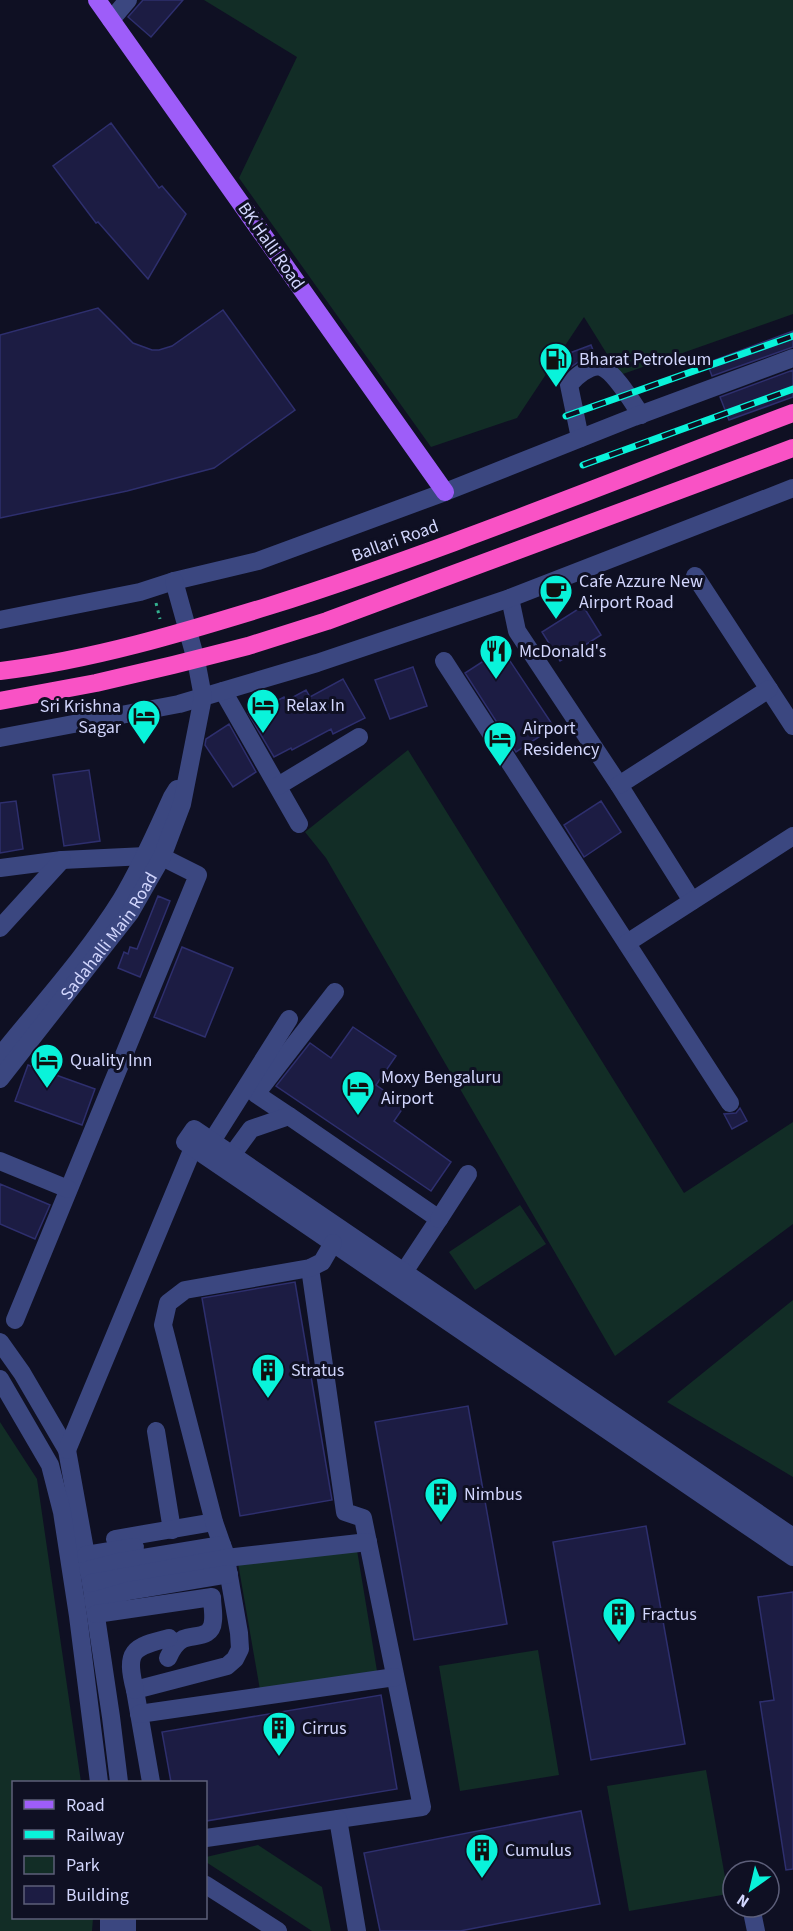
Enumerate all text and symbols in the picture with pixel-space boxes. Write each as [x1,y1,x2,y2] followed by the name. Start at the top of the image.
[232,197,310,295] street label: BK Halli Road
[538,341,574,388] fuel station icon: Bharat Petroleum
[579,347,711,372] place label: Bharat Petroleum
[348,514,442,568] street label: Ballari Road
[579,569,703,615] place label: Cafe Azzure New Airport Road
[538,573,574,620] cafe icon: Cafe Azzure New Airport Road
[478,633,514,680] restaurant icon: McDonald's
[519,639,606,664] place label: McDonald's
[245,687,281,734] hotel icon: Relax In
[286,693,345,718] place label: Relax In
[40,694,122,740] place label: Sri Krishna Sagar
[126,698,162,745] hotel icon: Sri Krishna Sagar
[523,716,600,762] place label: Airport Residency
[482,720,518,767] hotel icon: Airport Residency
[54,867,163,1005] street label: Sadahalli Main Road
[29,1042,65,1089] hotel icon: Quality Inn
[70,1048,152,1073] place label: Quality Inn
[381,1065,501,1111] place label: Moxy Bengaluru Airport
[340,1069,376,1116] hotel icon: Moxy Bengaluru Airport
[250,1352,286,1399] building icon: Stratus
[291,1358,344,1383] place label: Stratus
[423,1476,459,1523] building icon: Nimbus
[464,1482,522,1507] place label: Nimbus
[601,1596,637,1643] building icon: Fractus
[642,1602,697,1627] place label: Fractus
[261,1710,297,1757] building icon: Cirrus
[302,1716,347,1741] place label: Cirrus
[12,1781,207,1919] legend
[66,1793,105,1818] text: Road
[66,1823,125,1848] text: Railway
[464,1832,500,1879] building icon: Cumulus
[505,1838,572,1863] place label: Cumulus
[66,1853,100,1878] text: Park
[721,1859,781,1919] north arrow
[66,1883,129,1908] text: Building
[733,1889,754,1913] text: N

